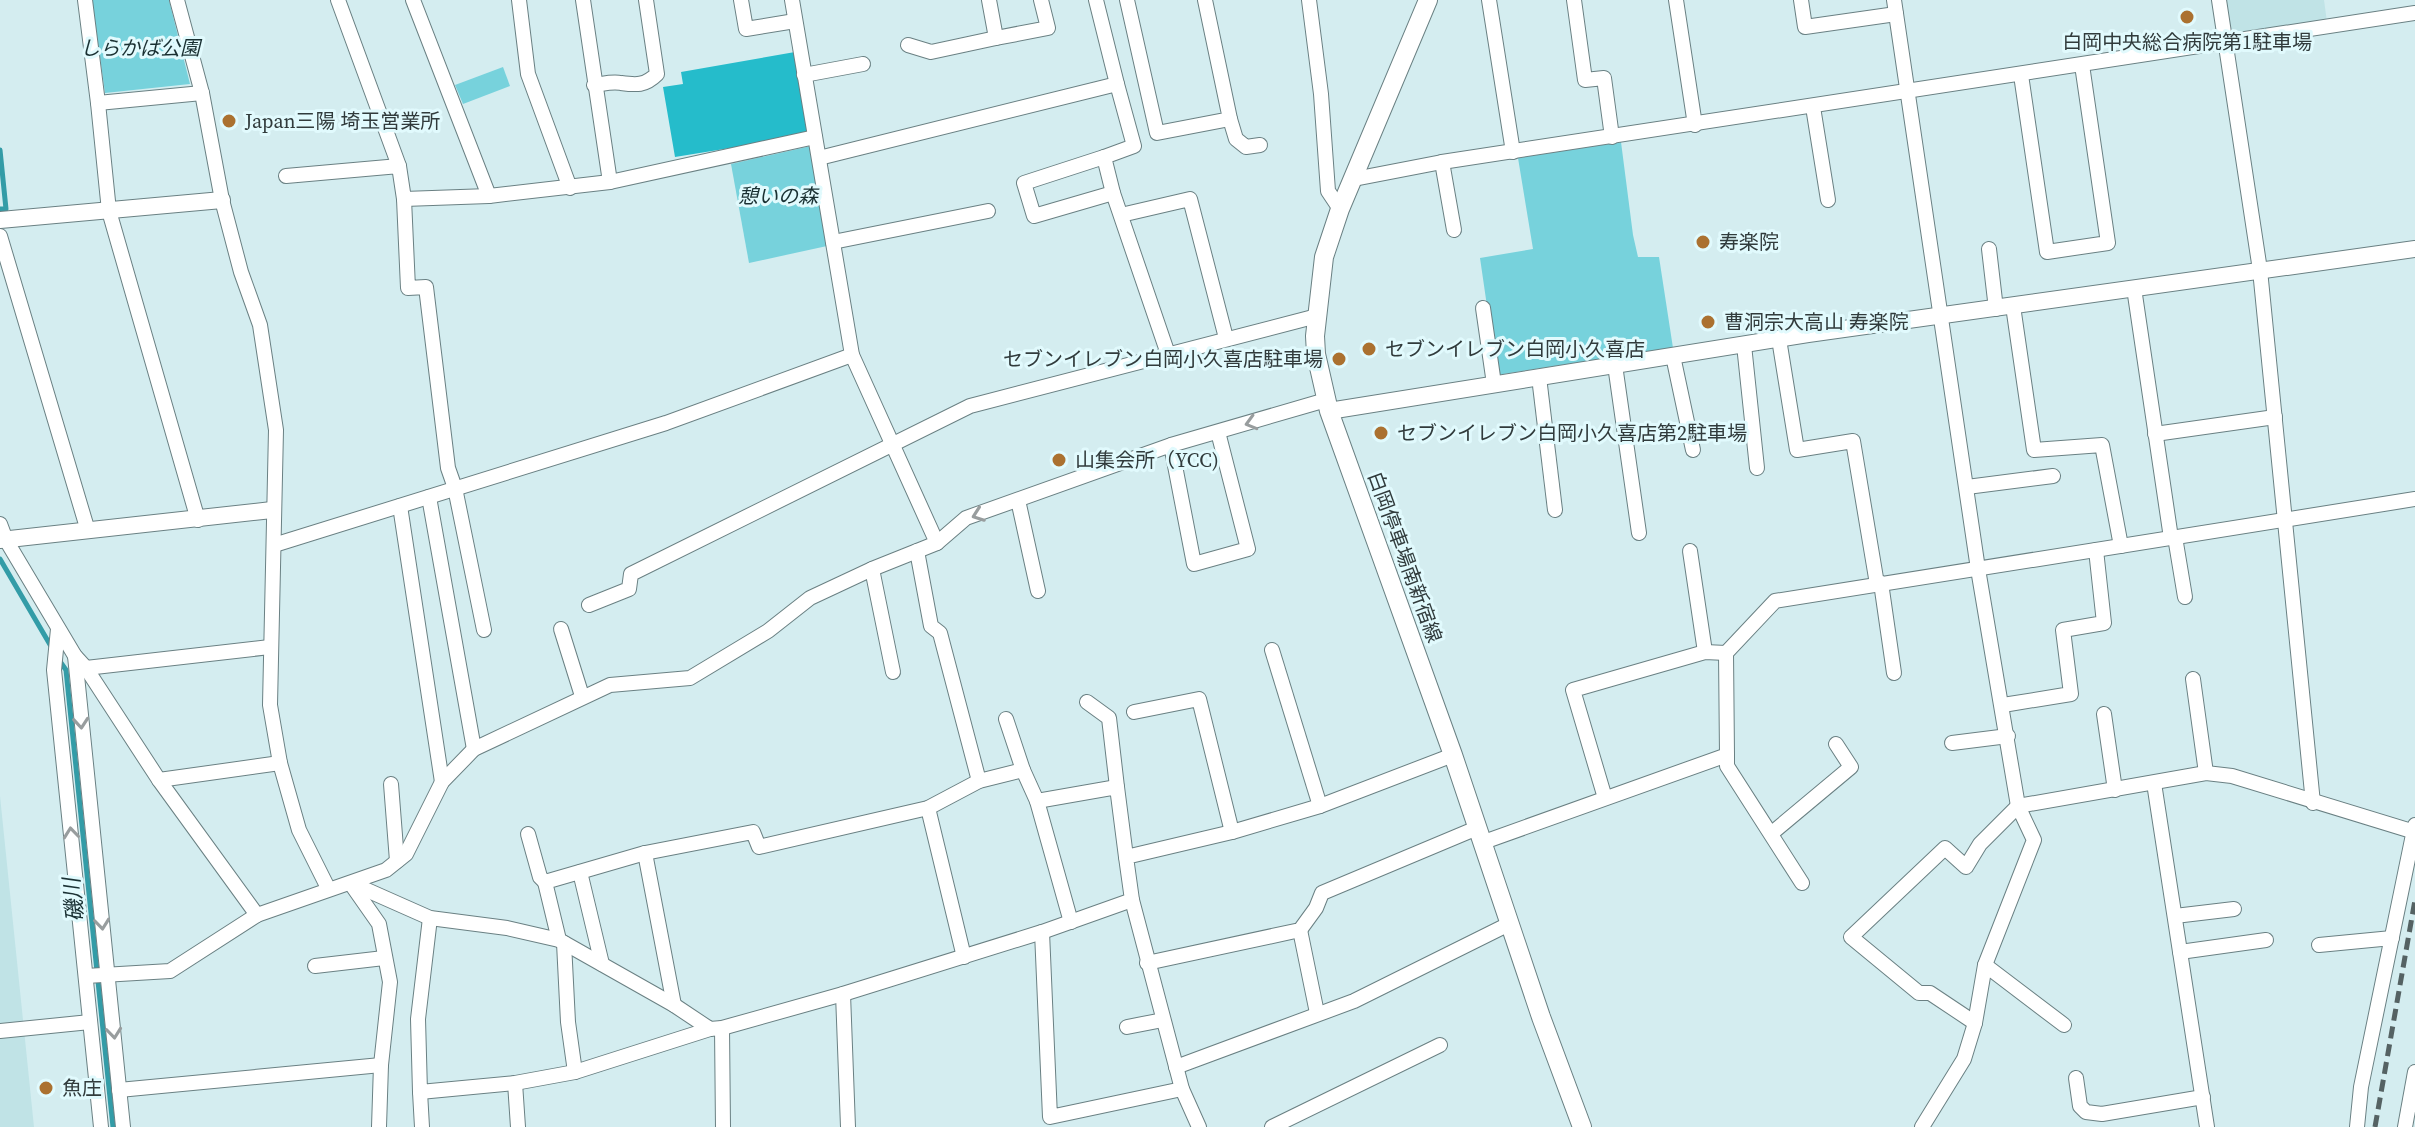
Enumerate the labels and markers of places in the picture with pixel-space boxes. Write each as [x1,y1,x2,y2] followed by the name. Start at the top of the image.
[2178,8,2196,26] marker: 白岡中央総合病院第1駐車場
[2062,28,2312,56] place label: 白岡中央総合病院第1駐車場
[244,107,440,135] place label: Japan三陽 埼玉営業所
[220,112,238,130] marker: Japan三陽 埼玉営業所
[1719,228,1779,256] place label: 寿楽院
[1694,233,1712,251] marker: 寿楽院
[1724,308,1909,336] place label: 曹洞宗大高山 寿楽院
[1699,313,1717,331] marker: 曹洞宗大高山 寿楽院
[1385,335,1645,363] place label: セブンイレブン白岡小久喜店
[1360,340,1378,358] marker: セブンイレブン白岡小久喜店
[1003,345,1323,373] place label: セブンイレブン白岡小久喜店駐車場
[1330,350,1348,368] marker: セブンイレブン白岡小久喜店駐車場
[1397,419,1747,447] place label: セブンイレブン白岡小久喜店第2駐車場
[1372,424,1390,442] marker: セブンイレブン白岡小久喜店第2駐車場
[1075,446,1219,474] place label: 山集会所（YCC)
[1050,451,1068,469] marker: 山集会所（YCC)
[62,1074,102,1102] place label: 魚庄
[37,1079,55,1097] marker: 魚庄

